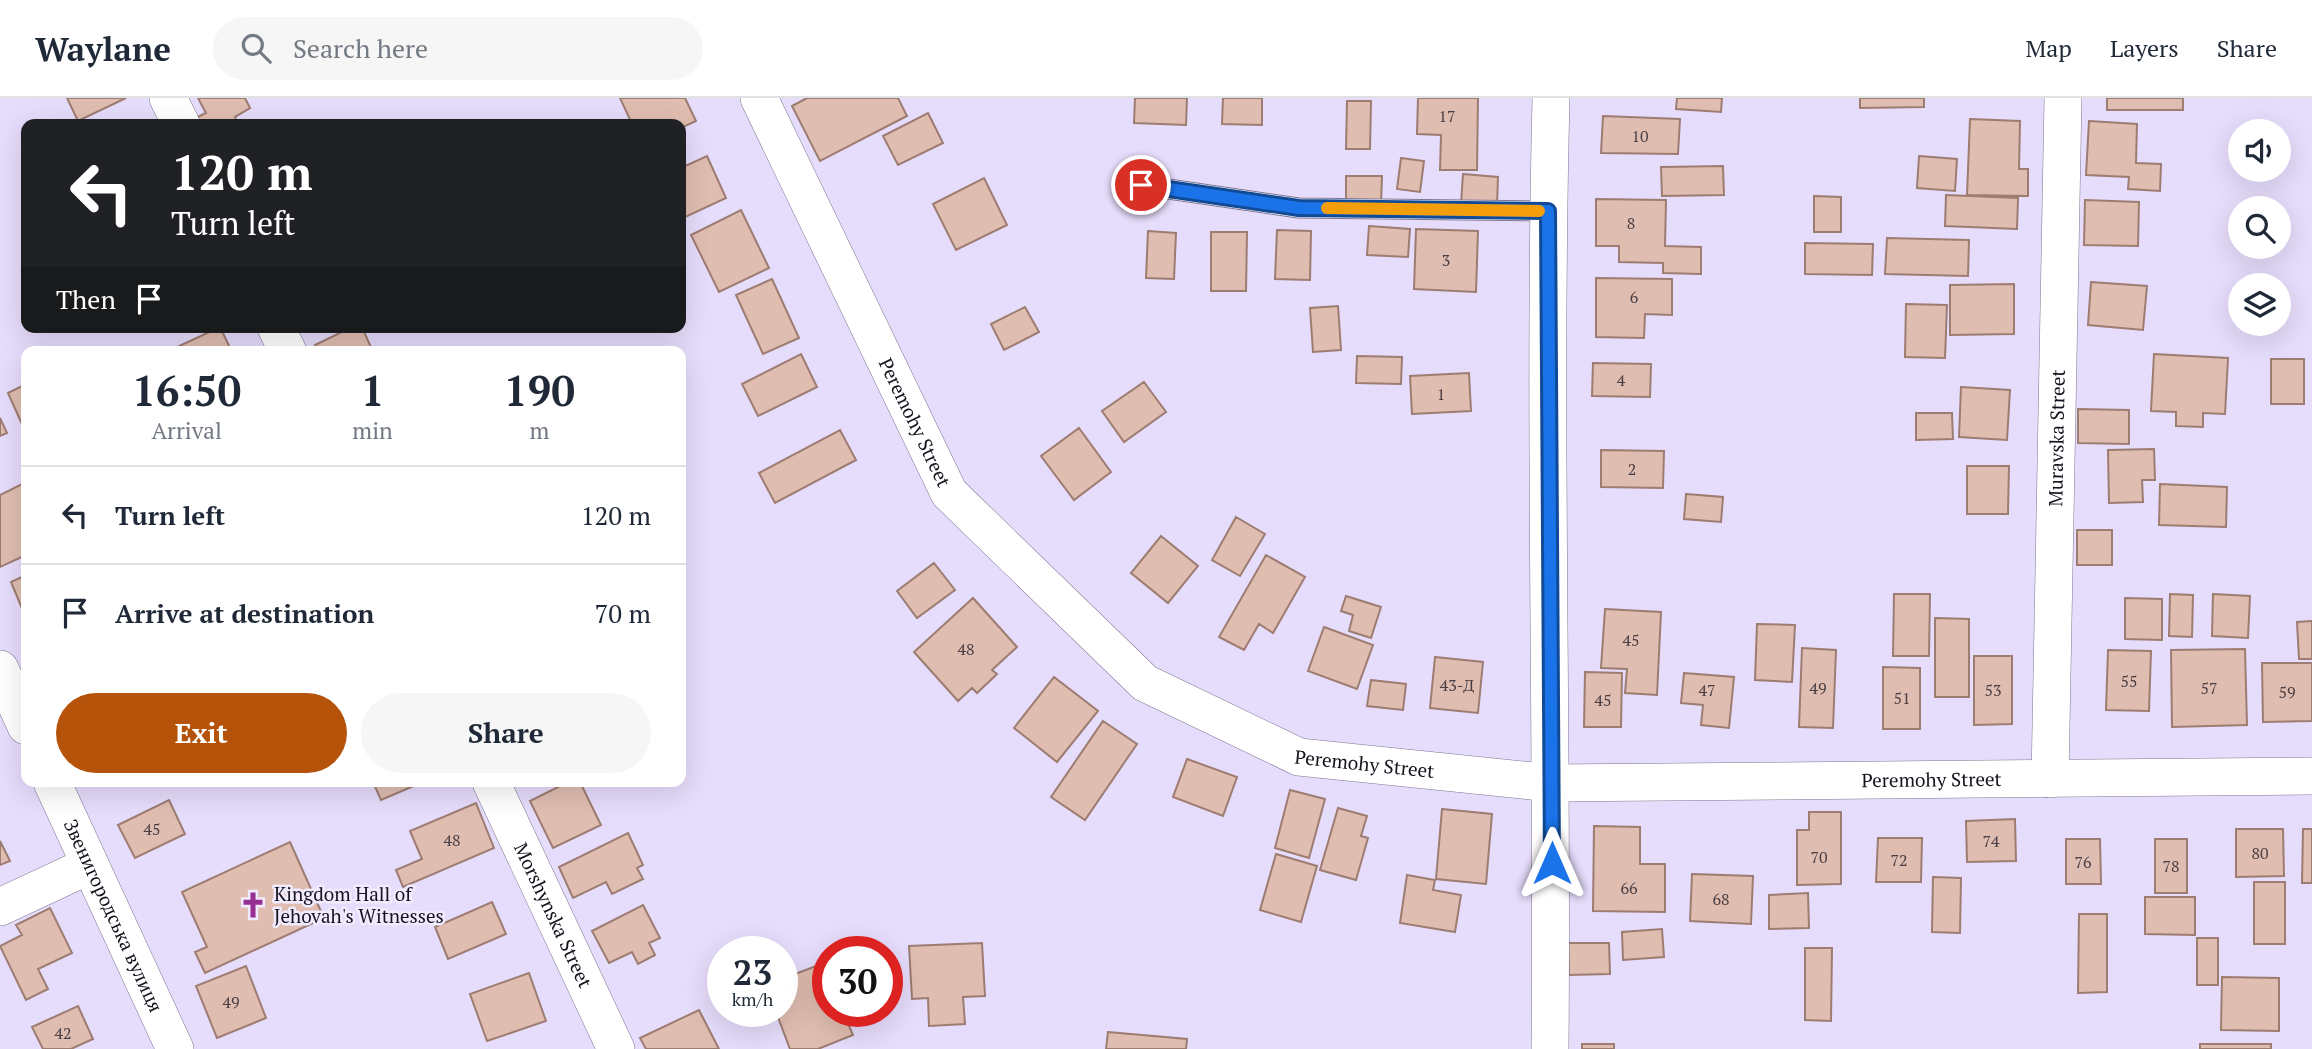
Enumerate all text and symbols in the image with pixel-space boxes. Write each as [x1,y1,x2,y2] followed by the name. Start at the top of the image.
[213,17,703,80] search box
[35,27,171,70] text: Waylane
[237,29,275,67] icon: search
[293,31,428,65] text: Search here
[2025,32,2072,64] text: Map
[2110,32,2179,64] text: Layers
[2217,32,2277,64] text: Share
[1438,105,1456,127] house number: 17
[2228,119,2291,336] map controls
[2228,119,2291,182] button: sound
[1631,125,1649,147] house number: 10
[171,139,313,204] text: 120 m
[56,147,147,238] icon: left
[1111,155,1171,215] pin
[1122,166,1160,204] icon: arrive
[2228,196,2291,259] button: search
[171,202,295,244] text: Turn left
[1627,212,1635,234] house number: 8
[1442,249,1450,271] house number: 3
[2228,273,2291,336] button: layers
[130,280,168,318] icon: arrive
[56,282,116,316] text: Then
[1630,286,1639,308] house number: 6
[874,354,957,491] street label: Peremohy Street
[132,362,241,418] text: 16:50
[361,362,384,418] text: 1
[504,362,575,418] text: 190
[1617,369,1626,391] house number: 4
[2042,369,2070,507] street label: Muravska Street
[1437,383,1445,405] house number: 1
[151,415,222,446] text: Arrival
[352,415,393,446] text: min
[529,415,549,446] text: m
[1628,458,1636,480] house number: 2
[56,496,94,534] icon: left
[115,498,225,532] text: Turn left
[581,498,651,532] text: 120 m
[56,594,94,632] icon: arrive
[115,596,374,630] text: Arrive at destination
[595,596,651,630] text: 70 m
[1622,629,1640,651] house number: 45
[957,638,975,660] house number: 48
[2120,670,2138,692] house number: 55
[1440,674,1474,696] house number: 43-Д
[1809,677,1827,699] house number: 49
[2200,677,2218,699] house number: 57
[1698,679,1716,701] house number: 47
[1984,679,2002,701] house number: 53
[2278,681,2296,703] house number: 59
[1893,687,1911,709] house number: 51
[1594,689,1612,711] house number: 45
[56,693,347,773] button: Exit
[361,693,651,773] button: Share
[1294,744,1436,783] street label: Peremohy Street
[1861,766,2002,792] street label: Peremohy Street
[59,815,169,1016] street label: Звенигородська вулиця
[143,818,161,840] house number: 45
[1515,826,1589,900] position arrow
[443,829,461,851] house number: 48
[1982,830,2000,852] house number: 74
[509,838,599,992] street label: Morshynska Street
[2251,842,2269,864] house number: 80
[1810,846,1828,868] house number: 70
[1890,849,1908,871] house number: 72
[2074,851,2092,873] house number: 76
[2162,855,2180,877] house number: 78
[1620,877,1638,899] house number: 66
[274,881,444,928] place label: Kingdom Hall of Jehovah's Witnesses
[1712,888,1730,910] house number: 68
[238,890,268,920] church icon: Kingdom Hall of Jehovah's Witnesses
[812,936,903,1027] speed limit sign: 30
[733,949,772,995] text: 23
[732,987,773,1011] text: km/h
[222,991,240,1013] house number: 49
[54,1022,72,1044] house number: 42

